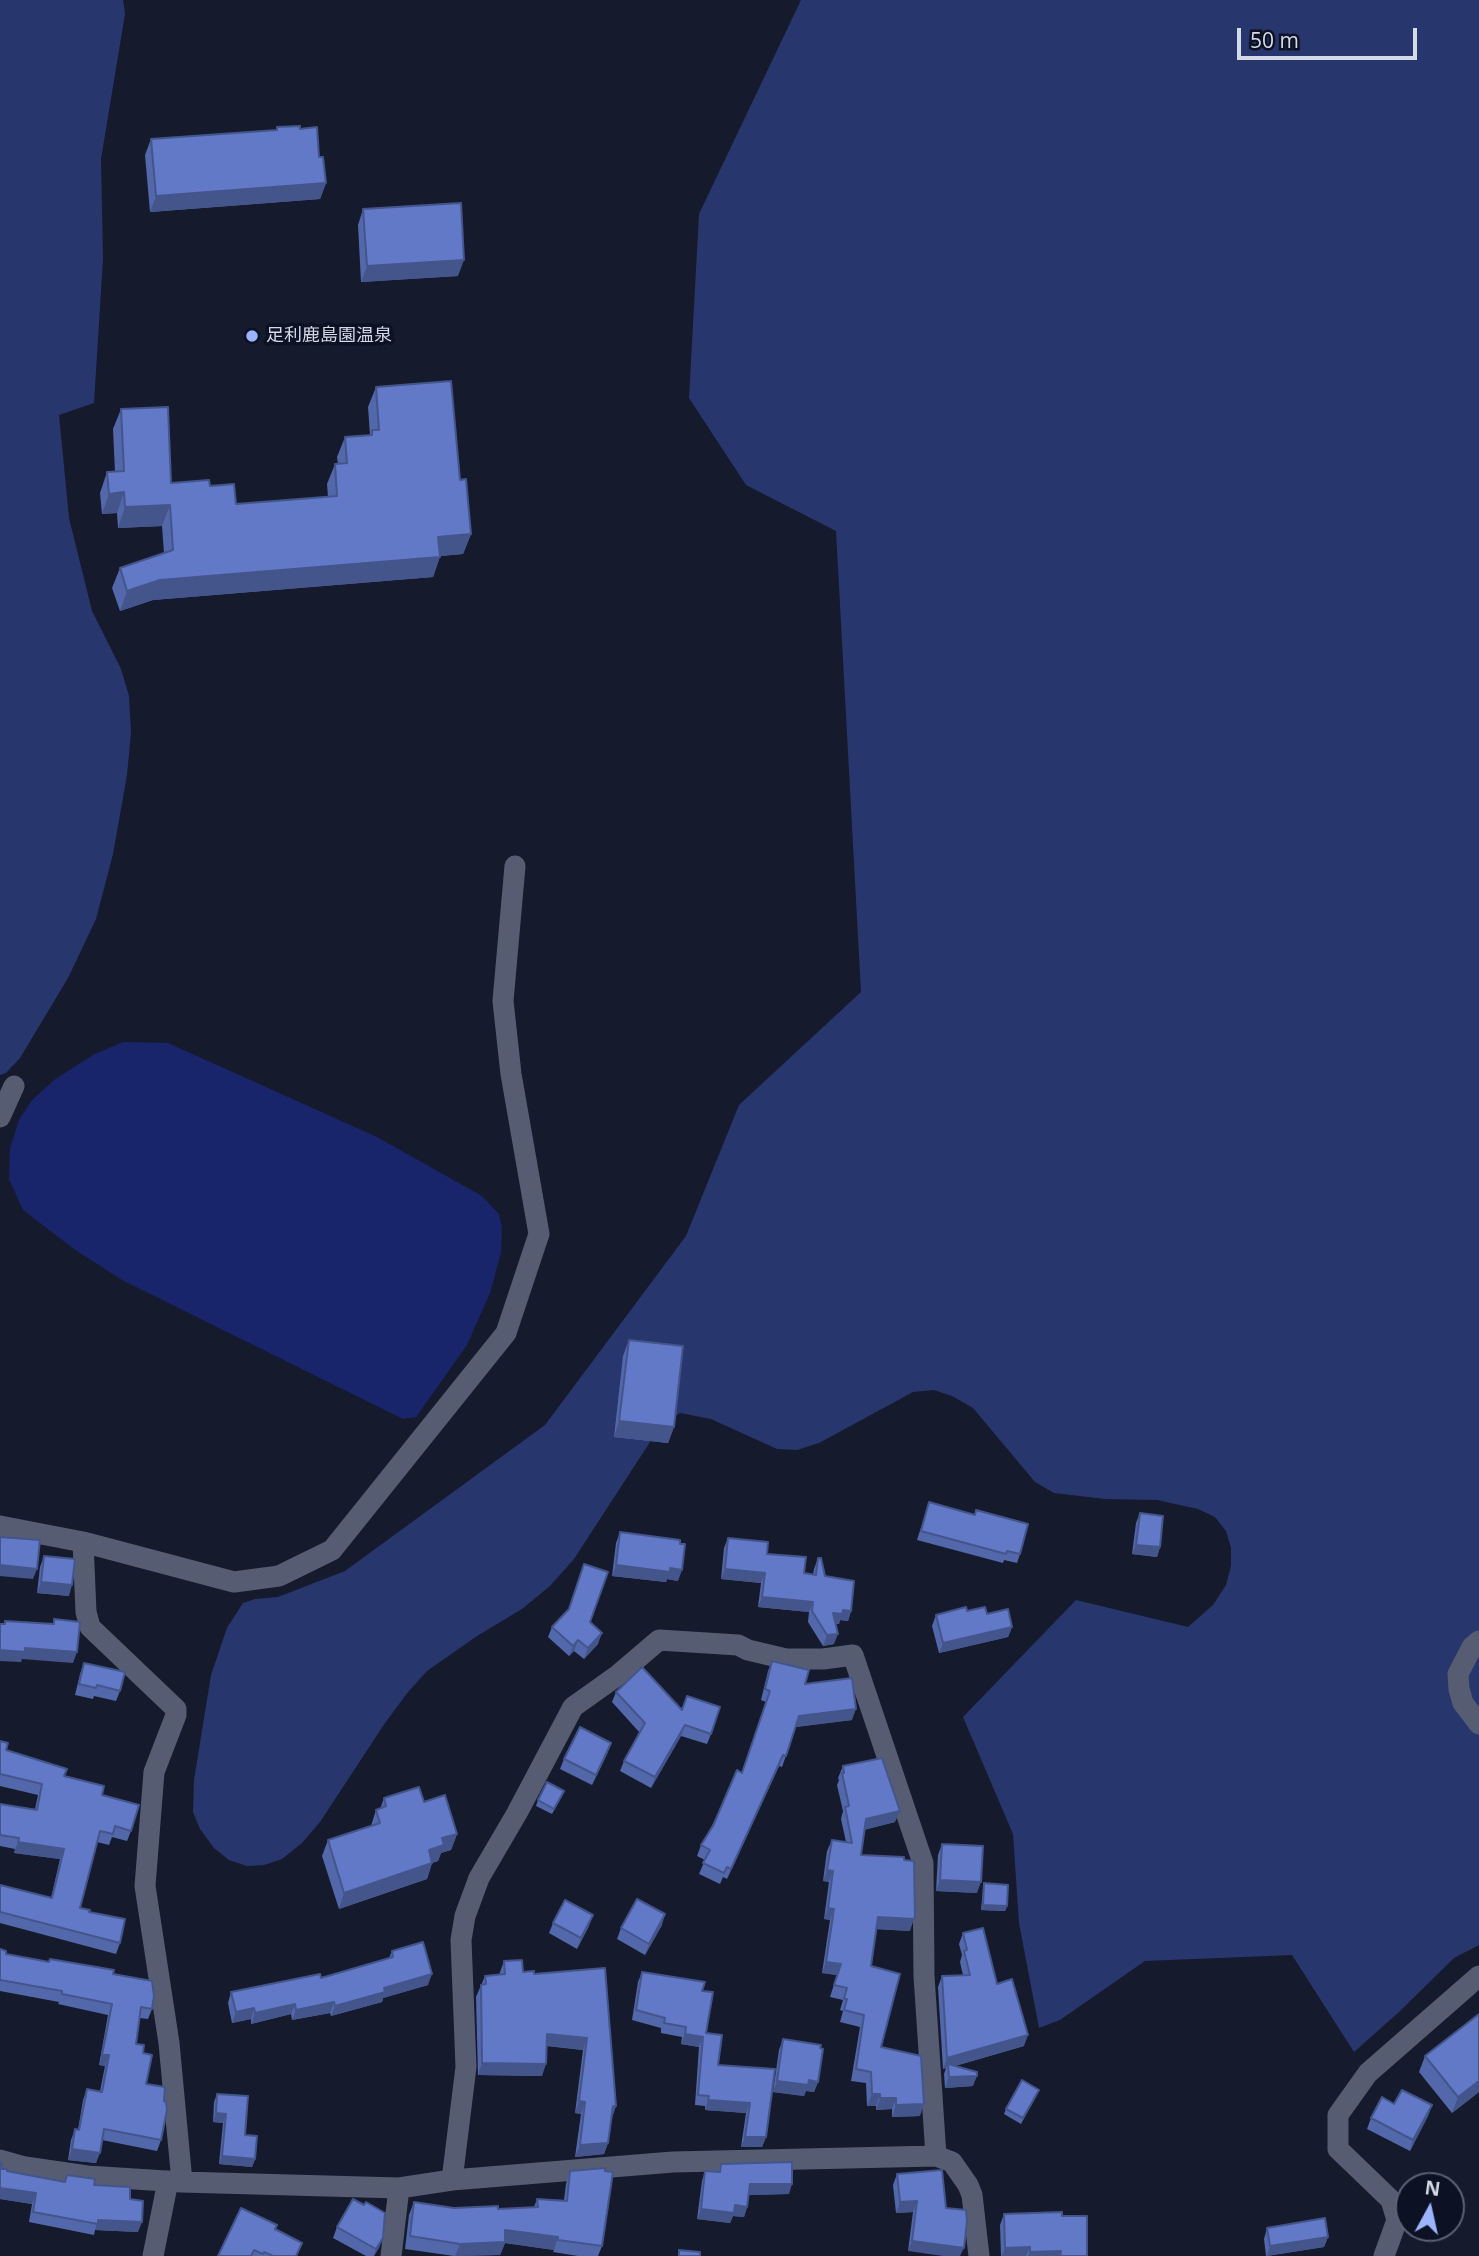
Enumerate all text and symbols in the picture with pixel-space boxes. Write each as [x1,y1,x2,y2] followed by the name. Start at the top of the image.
[1241,14,1421,58] scale bar
[1250,26,1299,54] text: 50 m
[266,325,392,347] place label: 足利鹿島園温泉
[244,328,260,344] marker: 足利鹿島園温泉
[1395,2172,1465,2242] north arrow
[1423,2174,1442,2202] text: N

